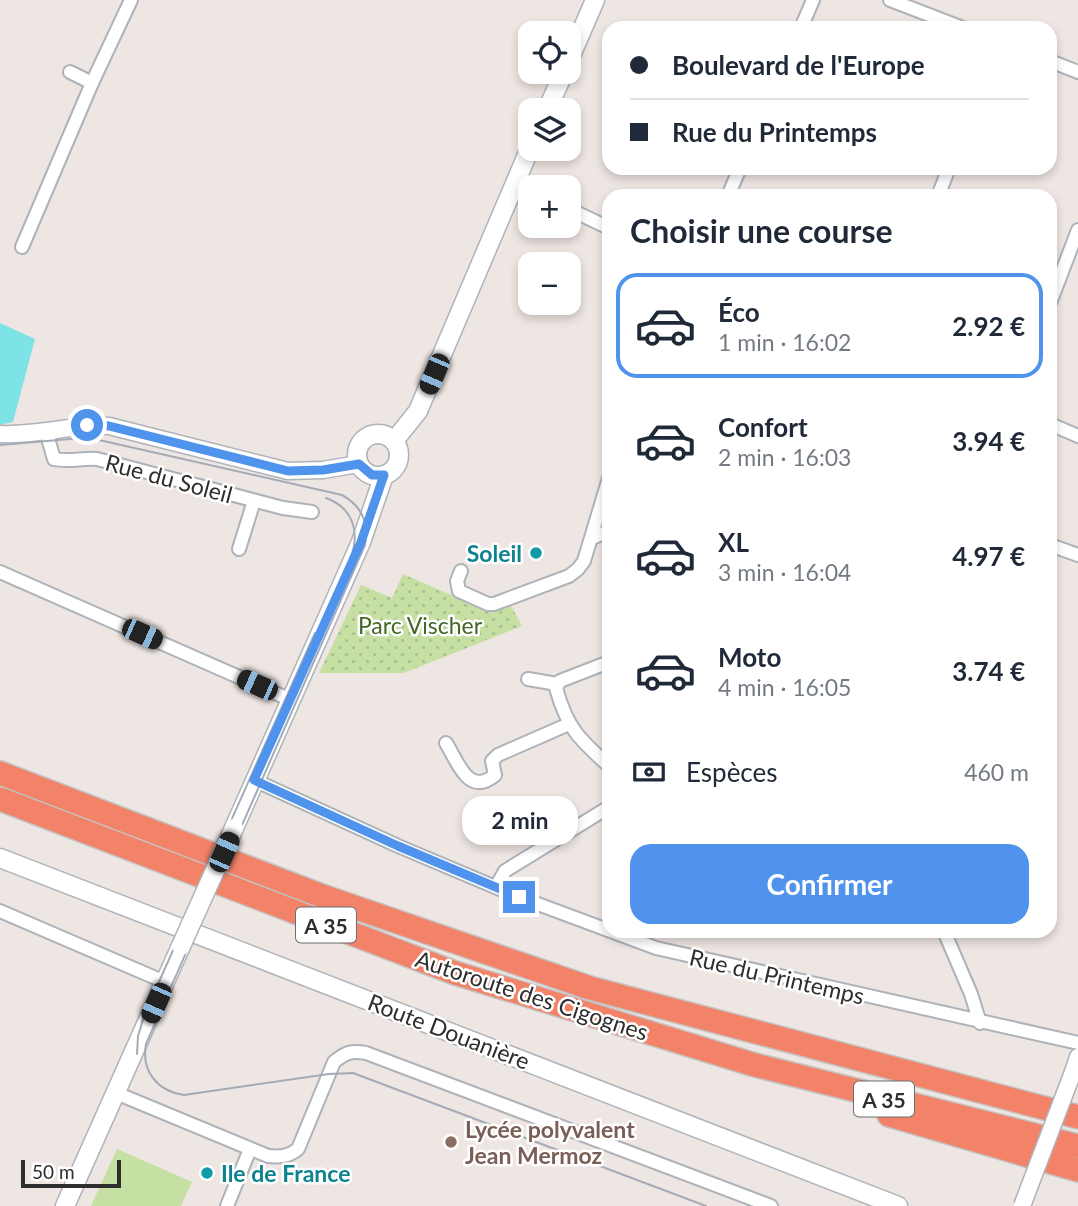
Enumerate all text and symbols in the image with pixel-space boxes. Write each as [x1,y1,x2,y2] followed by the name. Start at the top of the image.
[518,21,581,315] map controls
[518,21,581,84] button: locate
[672,49,925,81] text: Boulevard de l'Europe
[518,98,581,161] button: layers
[672,116,877,148] text: Rue du Printemps
[518,175,581,238] button: +
[630,211,893,250] text: Choisir une course
[518,252,581,315] button: −
[634,294,697,357] icon: car
[718,296,760,328] text: Éco
[952,310,1025,342] text: 2.92 €
[718,328,851,356] text: 1 min · 16:02
[417,351,452,397] car
[71,409,103,441] route start
[634,409,697,472] icon: car
[718,411,808,443] text: Confort
[952,425,1025,457] text: 3.94 €
[718,443,851,471] text: 2 min · 16:03
[102,448,236,508] street label: Rue du Soleil
[634,524,697,587] icon: car
[718,526,749,558] text: XL
[467,539,522,567] place label: Soleil
[952,540,1025,572] text: 4.97 €
[528,545,544,561] marker: Soleil
[718,558,851,586] text: 3 min · 16:04
[358,611,483,639] park label: Parc Vischer
[119,616,166,652] car
[634,639,697,702] icon: car
[718,641,781,673] text: Moto
[952,655,1025,687] text: 3.74 €
[234,667,281,703] car
[718,673,851,701] text: 4 min · 16:05
[630,753,668,791] icon: cash
[686,756,778,788] text: Espèces
[964,758,1029,786] text: 460 m
[461,796,577,844] callout: 2 min
[491,806,549,834] text: 2 min
[206,829,243,875] car
[630,844,1029,924] button: Confirmer
[503,881,535,913] route end
[296,908,356,942] road number: A 35
[687,942,867,1010] street label: Rue du Printemps
[412,944,652,1046] street label: Autoroute des Cigognes
[138,980,175,1026] car
[364,987,534,1075] street label: Route Douanière
[854,1082,914,1116] road number: A 35
[465,1115,635,1169] place label: Lycée polyvalent Jean Mermoz
[443,1134,459,1150] marker: Lycée polyvalent Jean Mermoz
[21,1157,121,1189] scale bar
[221,1159,350,1187] place label: Ile de France
[32,1160,75,1183] text: 50 m
[199,1165,215,1181] marker: Ile de France

